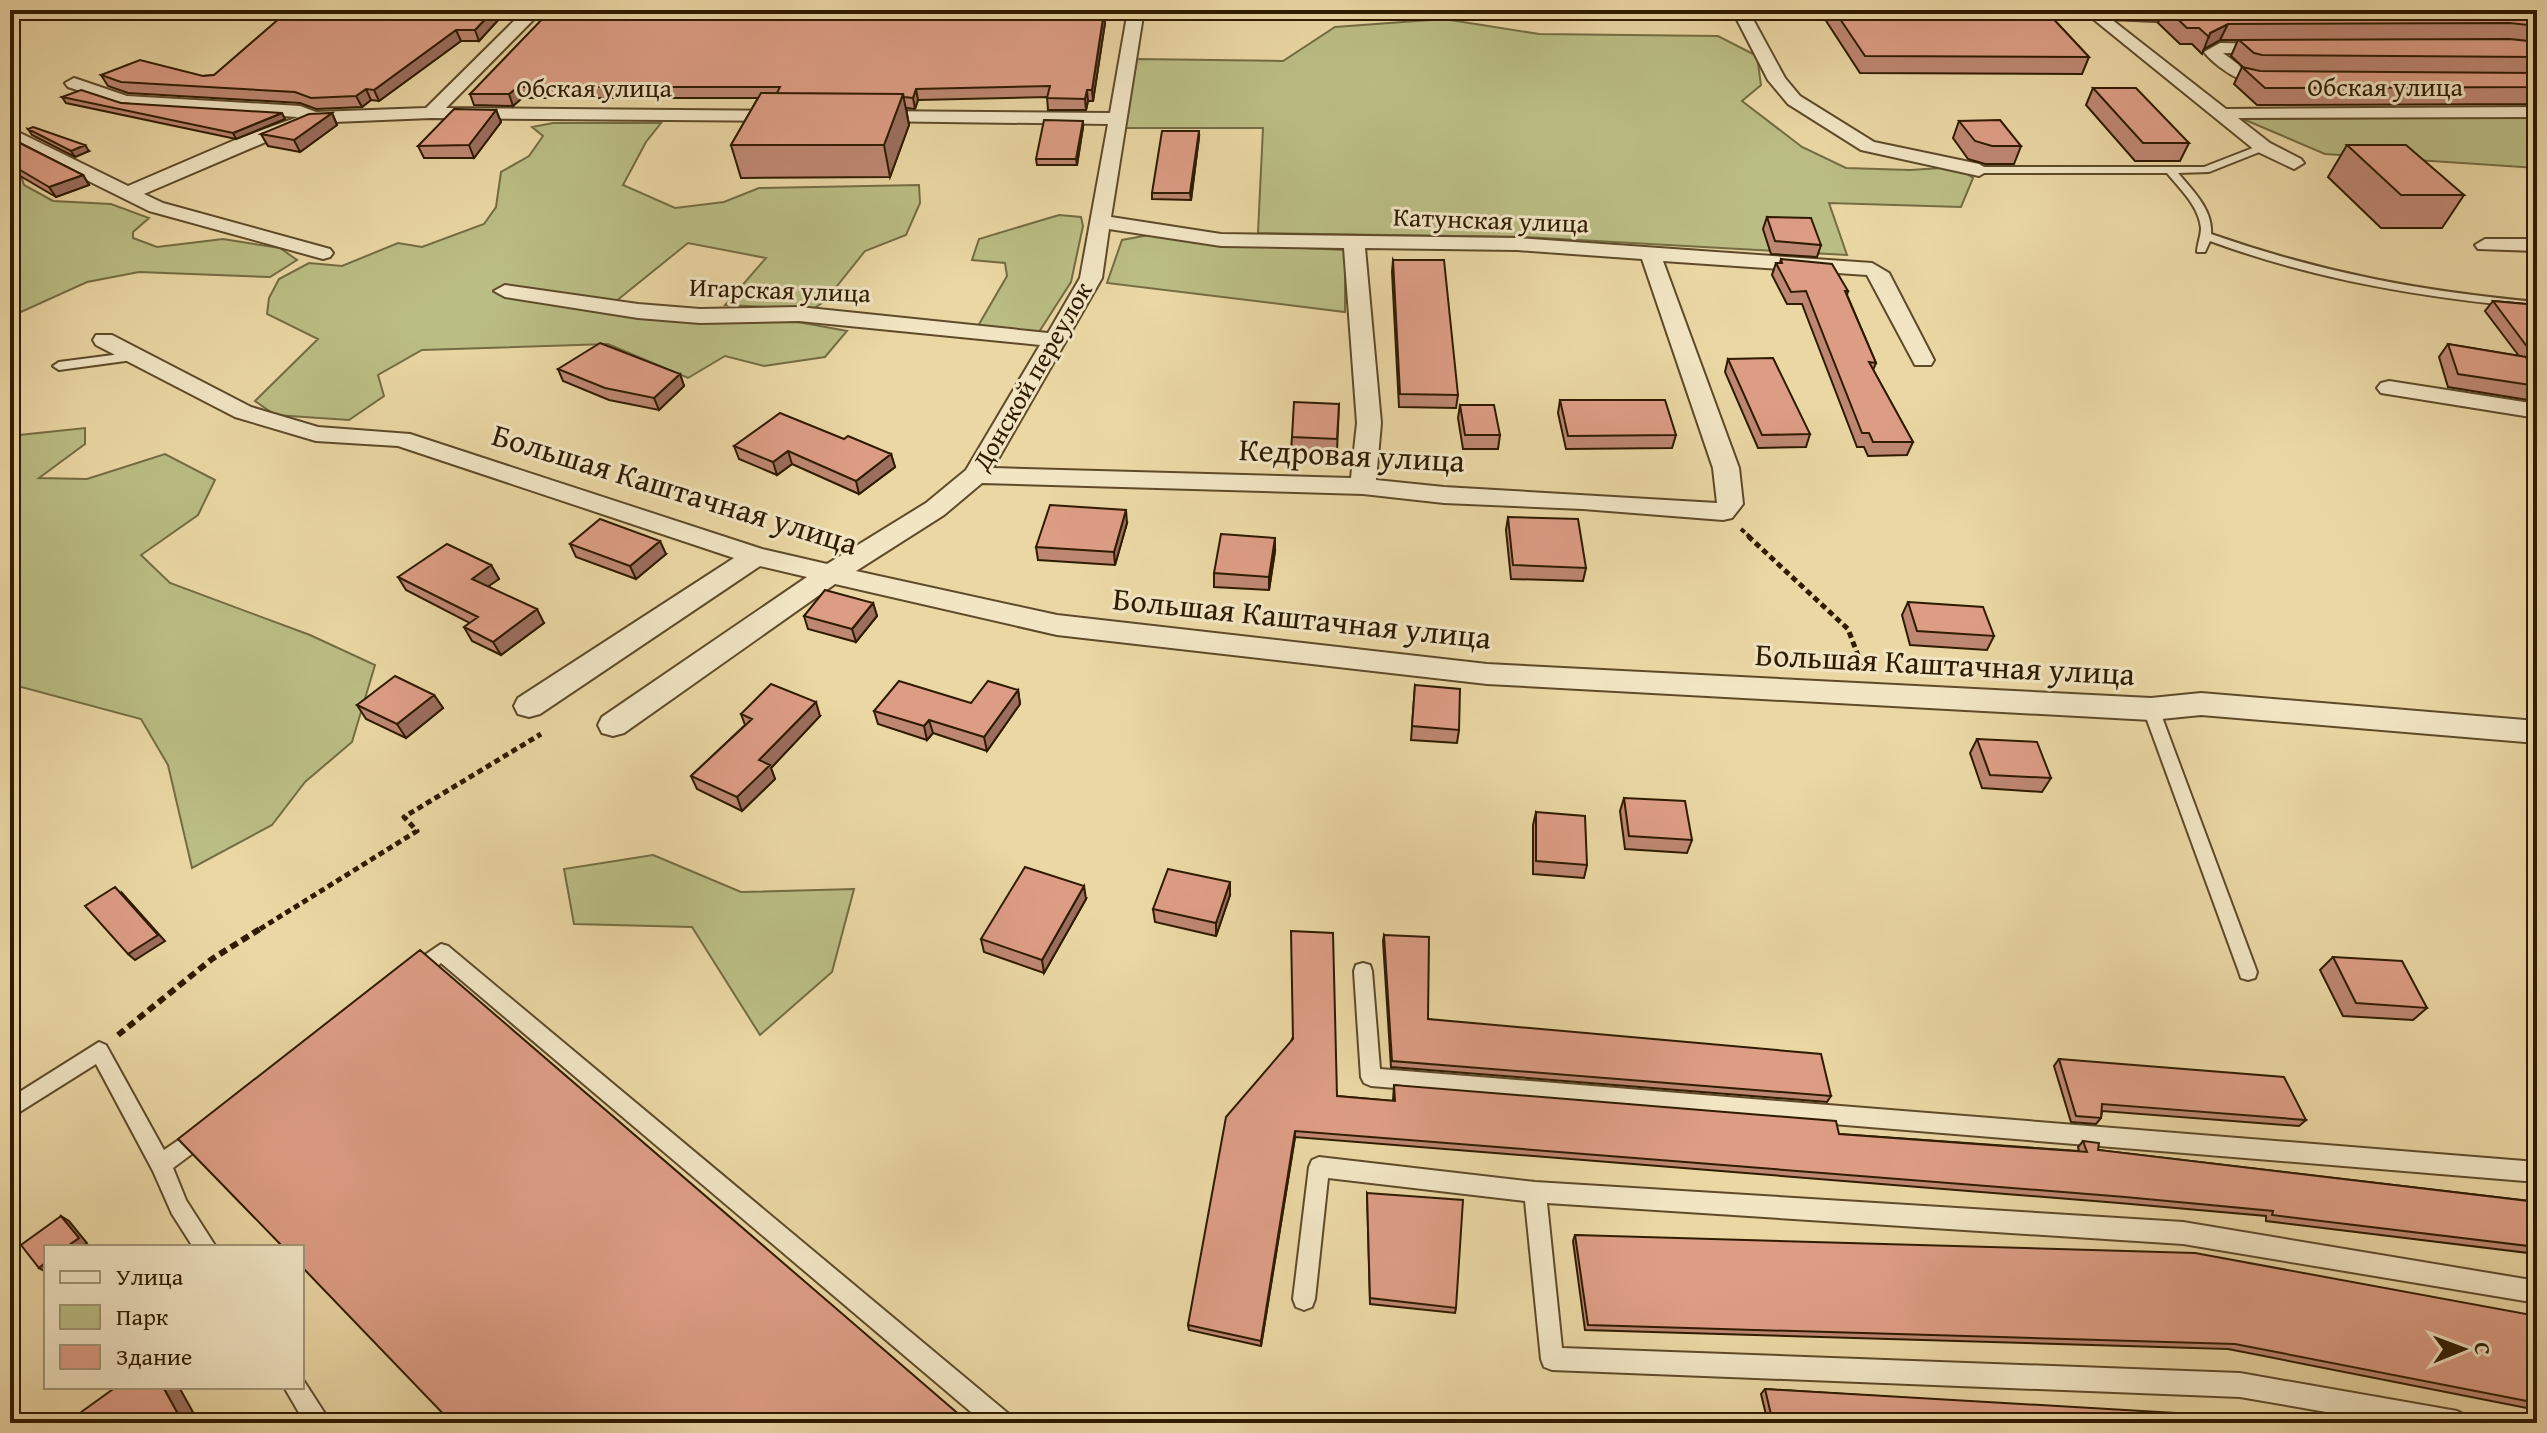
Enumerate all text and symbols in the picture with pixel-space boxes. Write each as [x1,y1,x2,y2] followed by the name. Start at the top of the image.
[2307,67,2463,106] street label: Обская улица
[516,68,672,107] street label: Обская улица
[1392,197,1590,242] street label: Катунская улица
[689,267,872,312] street label: Игарская улица
[961,274,1102,478] street label: Донской переулок
[486,410,865,567] street label: Большая Каштачная улица
[1238,425,1467,484] street label: Кедровая улица
[1111,574,1494,661] street label: Большая Каштачная улица
[1754,630,2137,697] street label: Большая Каштачная улица
[44,1245,304,1389] legend
[116,1259,184,1294] text: Улица
[116,1299,169,1334] text: Парк
[2423,1309,2503,1389] north arrow
[116,1339,192,1374] text: Здание
[2467,1342,2499,1355] text: С

